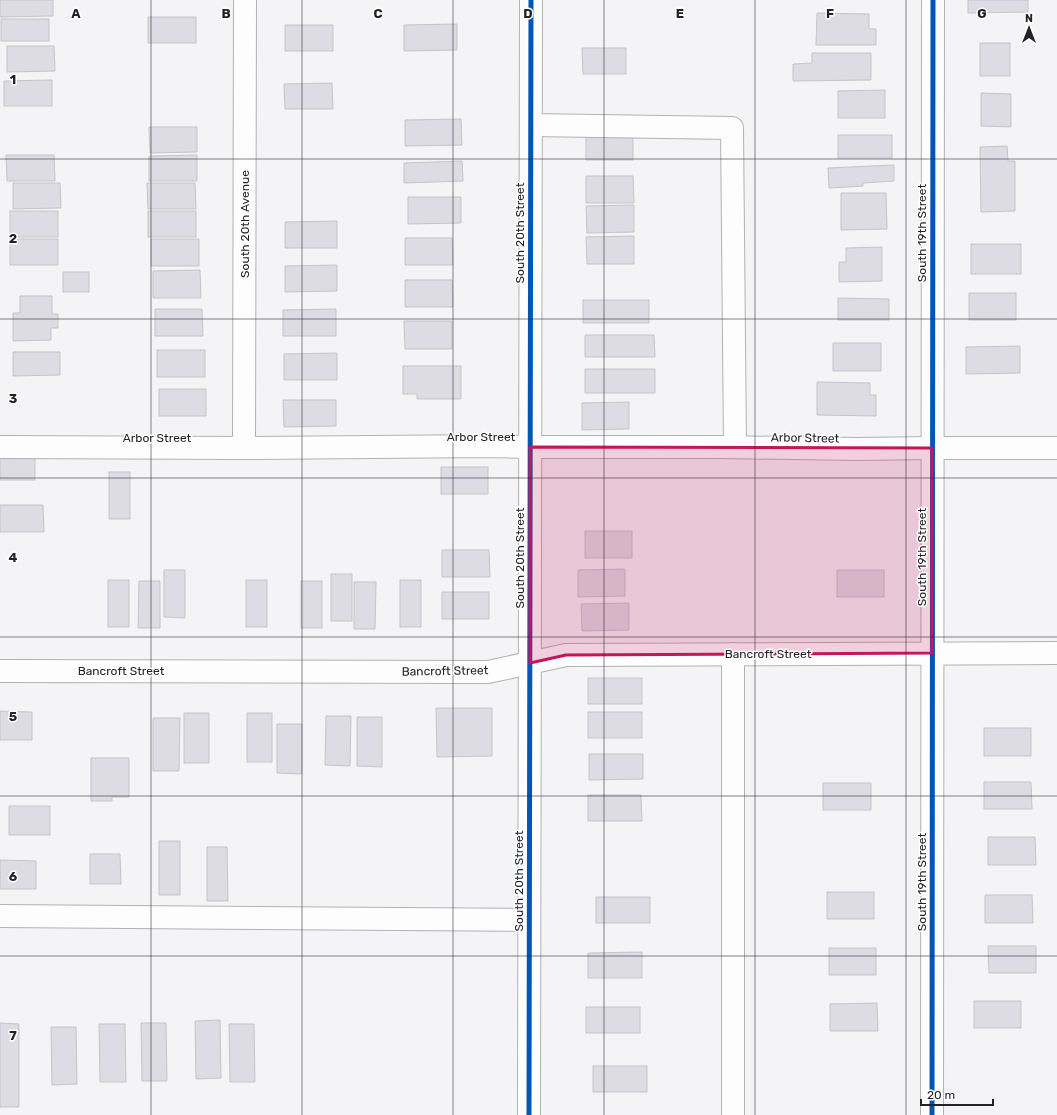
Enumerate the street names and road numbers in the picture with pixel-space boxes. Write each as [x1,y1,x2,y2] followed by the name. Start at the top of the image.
[238,170,252,278] street label: South 20th Avenue
[513,182,527,283] street label: South 20th Street
[915,183,929,282] street label: South 19th Street
[447,430,516,444] street label: Arbor Street
[771,430,840,446] street label: Arbor Street
[123,431,192,445] street label: Arbor Street
[513,507,527,608] street label: South 20th Street
[915,507,929,606] street label: South 19th Street
[725,647,812,661] street label: Bancroft Street
[402,663,489,679] street label: Bancroft Street
[78,664,165,678] street label: Bancroft Street
[512,830,526,931] street label: South 20th Street
[915,832,929,931] street label: South 19th Street

